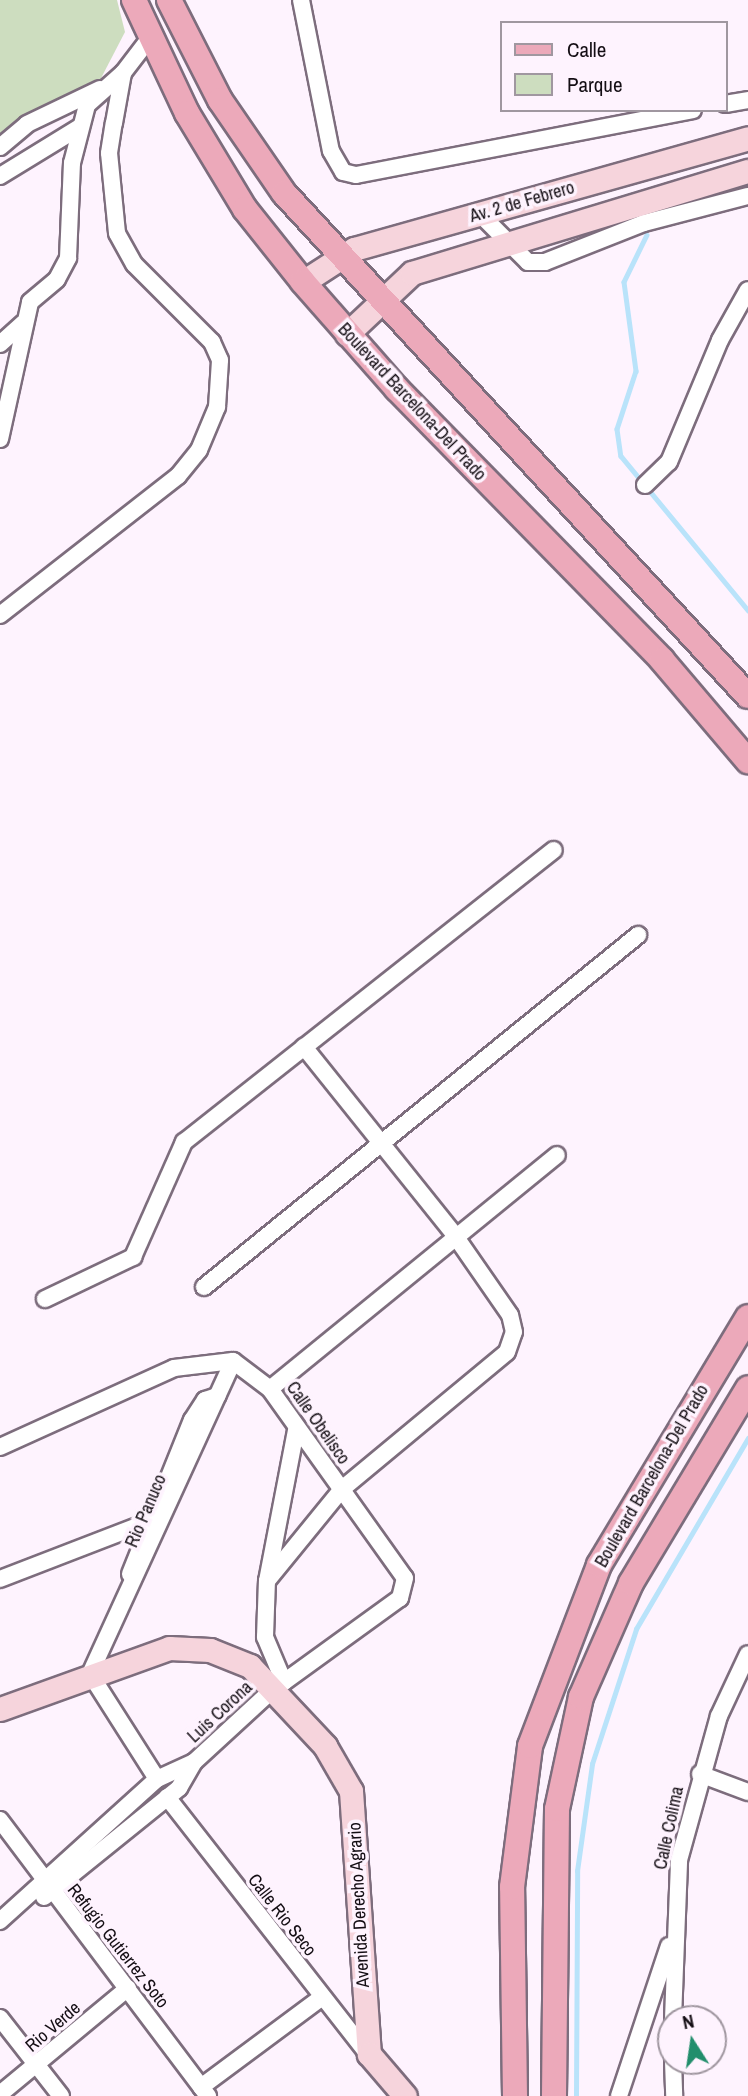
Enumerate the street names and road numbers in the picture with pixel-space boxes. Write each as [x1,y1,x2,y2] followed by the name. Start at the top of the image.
[467,177,577,227] street label: Av. 2 de Febrero
[333,319,491,485] street label: Boulevard Barcelona-Del Prado
[282,1377,354,1469] street label: Calle Obelisco
[591,1381,713,1571] street label: Boulevard Barcelona-Del Prado
[121,1471,171,1551] street label: Rio Panuco
[183,1677,257,1747] street label: Luis Corona
[650,1784,688,1872] street label: Calle Colima
[344,1821,374,1989] street label: Avenida Derecho Agrario
[243,1870,321,1960] street label: Calle Rio Seco
[63,1880,173,2012] street label: Refugio Gutierrez Soto
[21,1997,85,2057] street label: Rio Verde

